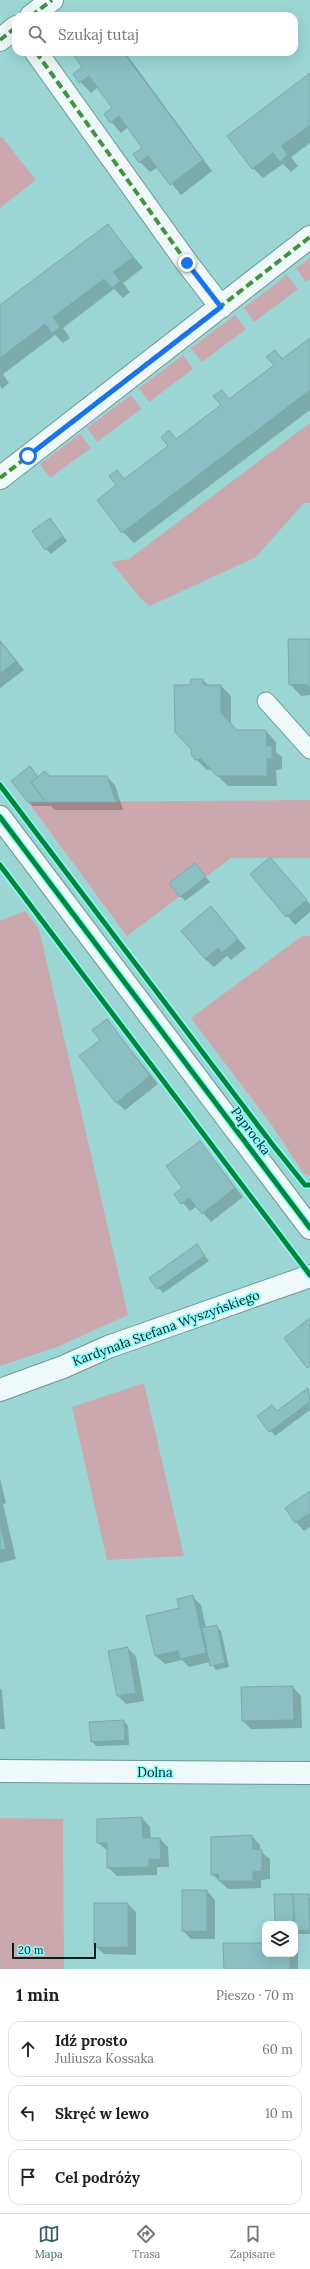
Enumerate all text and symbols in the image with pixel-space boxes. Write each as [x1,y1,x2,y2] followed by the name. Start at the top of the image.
[12,12,298,56] search box
[26,23,48,45] icon: search
[58,25,139,44] text: Szukaj tutaj
[178,254,196,272] route end
[19,447,37,465] route start
[227,1104,275,1159] street label: Paprocka
[70,1286,262,1370] street label: Kardynała Stefana Wyszyńskiego
[137,1764,173,1781] street label: Dolna
[262,1921,298,1957] map controls
[262,1921,298,1957] button: layers
[12,1941,96,1960] scale bar
[18,1943,43,1957] text: 20 m
[16,1984,59,2006] text: 1 min
[216,1987,294,2004] text: Pieszo · 70 m
[55,2031,128,2050] text: Idź prosto
[17,2038,39,2060] icon: ahead
[262,2041,293,2058] text: 60 m
[55,2050,154,2067] text: Juliusza Kossaka
[17,2102,39,2124] icon: left
[55,2104,149,2123] text: Skręć w lewo
[265,2105,293,2122] text: 10 m
[17,2166,39,2188] icon: arrive
[55,2168,140,2187] text: Cel podróży
[35,2223,63,2261] tab: Mapa
[132,2223,160,2261] tab: Trasa
[230,2223,275,2261] tab: Zapisane

